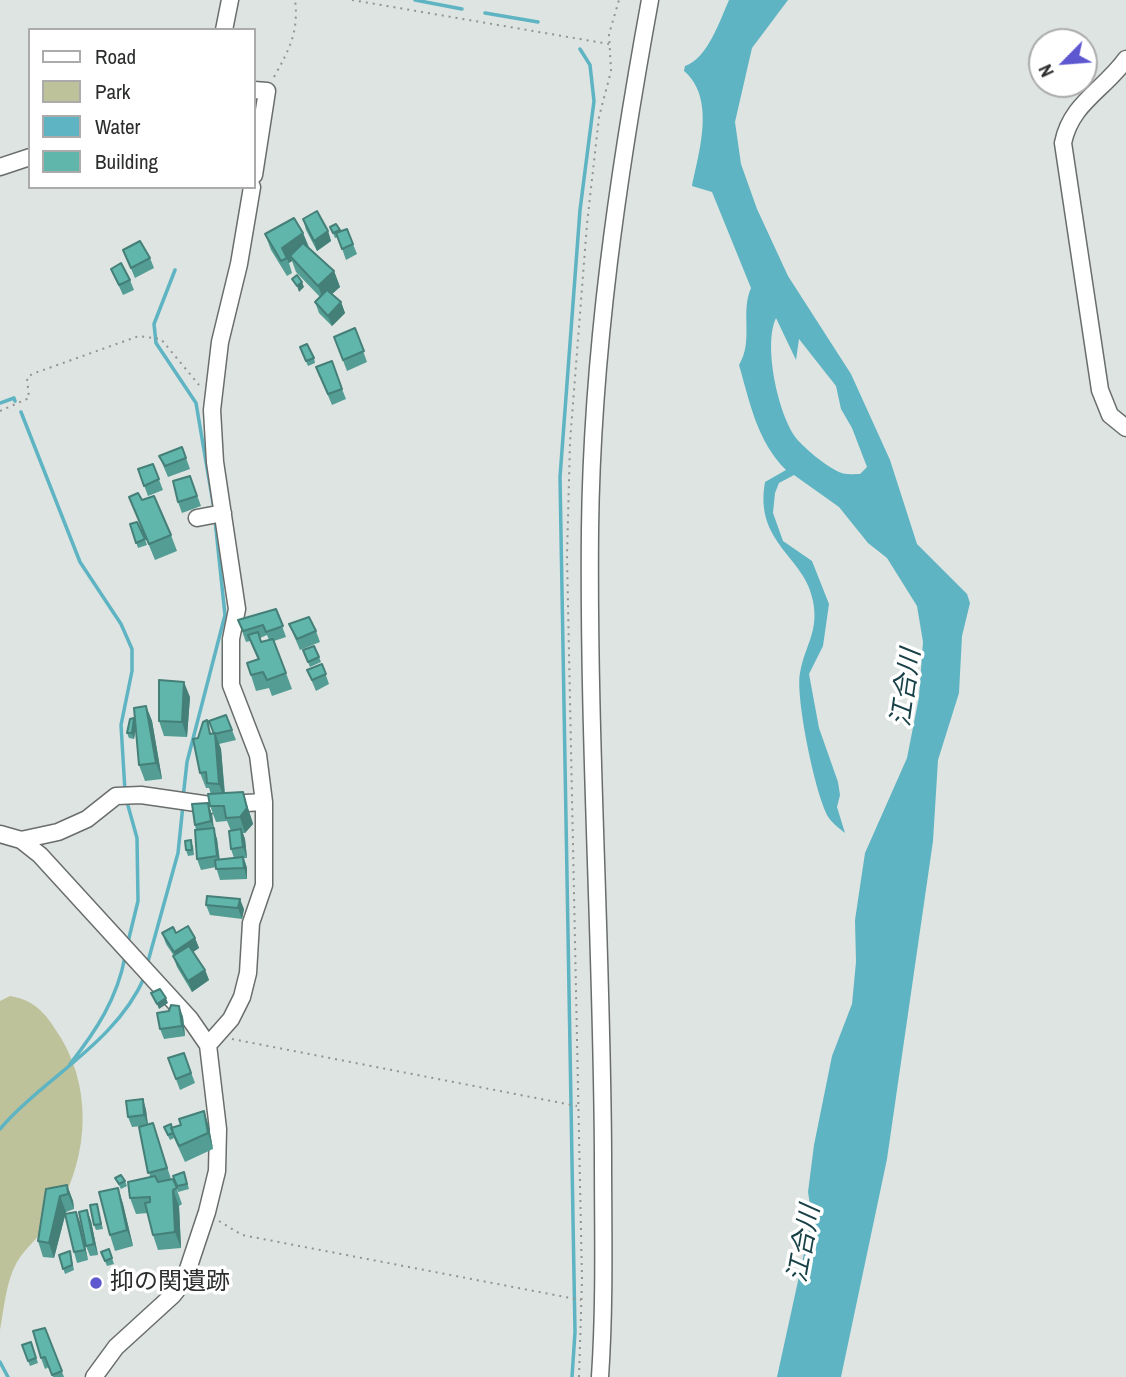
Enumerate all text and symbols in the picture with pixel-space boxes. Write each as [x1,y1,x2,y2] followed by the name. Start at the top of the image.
[28,28,256,189] legend
[1028,28,1098,98] north arrow
[95,42,136,71] text: Road
[1032,60,1060,82] text: N
[95,77,130,106] text: Park
[95,112,140,141] text: Water
[95,147,158,176] text: Building
[886,647,928,729] water label: 江合川
[783,1203,827,1285] water label: 江合川
[110,1269,230,1297] place label: 抑の関遺跡
[88,1275,104,1291] marker: 抑の関遺跡

